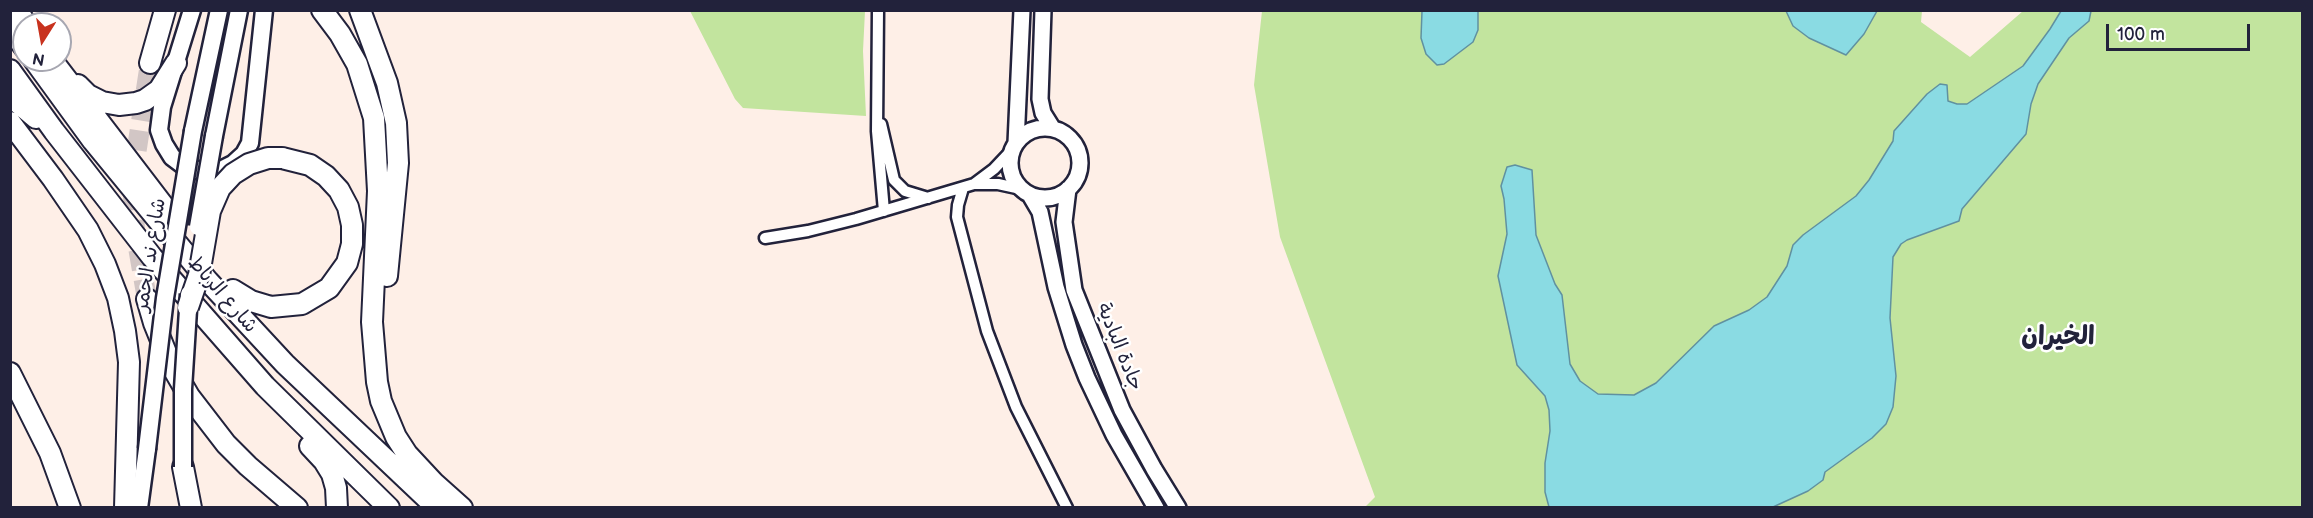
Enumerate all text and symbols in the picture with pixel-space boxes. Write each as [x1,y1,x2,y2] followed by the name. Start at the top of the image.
[12,12,72,72] north arrow
[2109,12,2253,50] scale bar
[2117,24,2165,45] text: 100 m
[31,48,47,69] text: N
[130,197,172,313] street label: شارع ند الحمر
[182,252,262,338] street label: شارع الرباط
[1091,300,1147,394] street label: جادة البادية
[2021,321,2095,353] district label: الخيران

